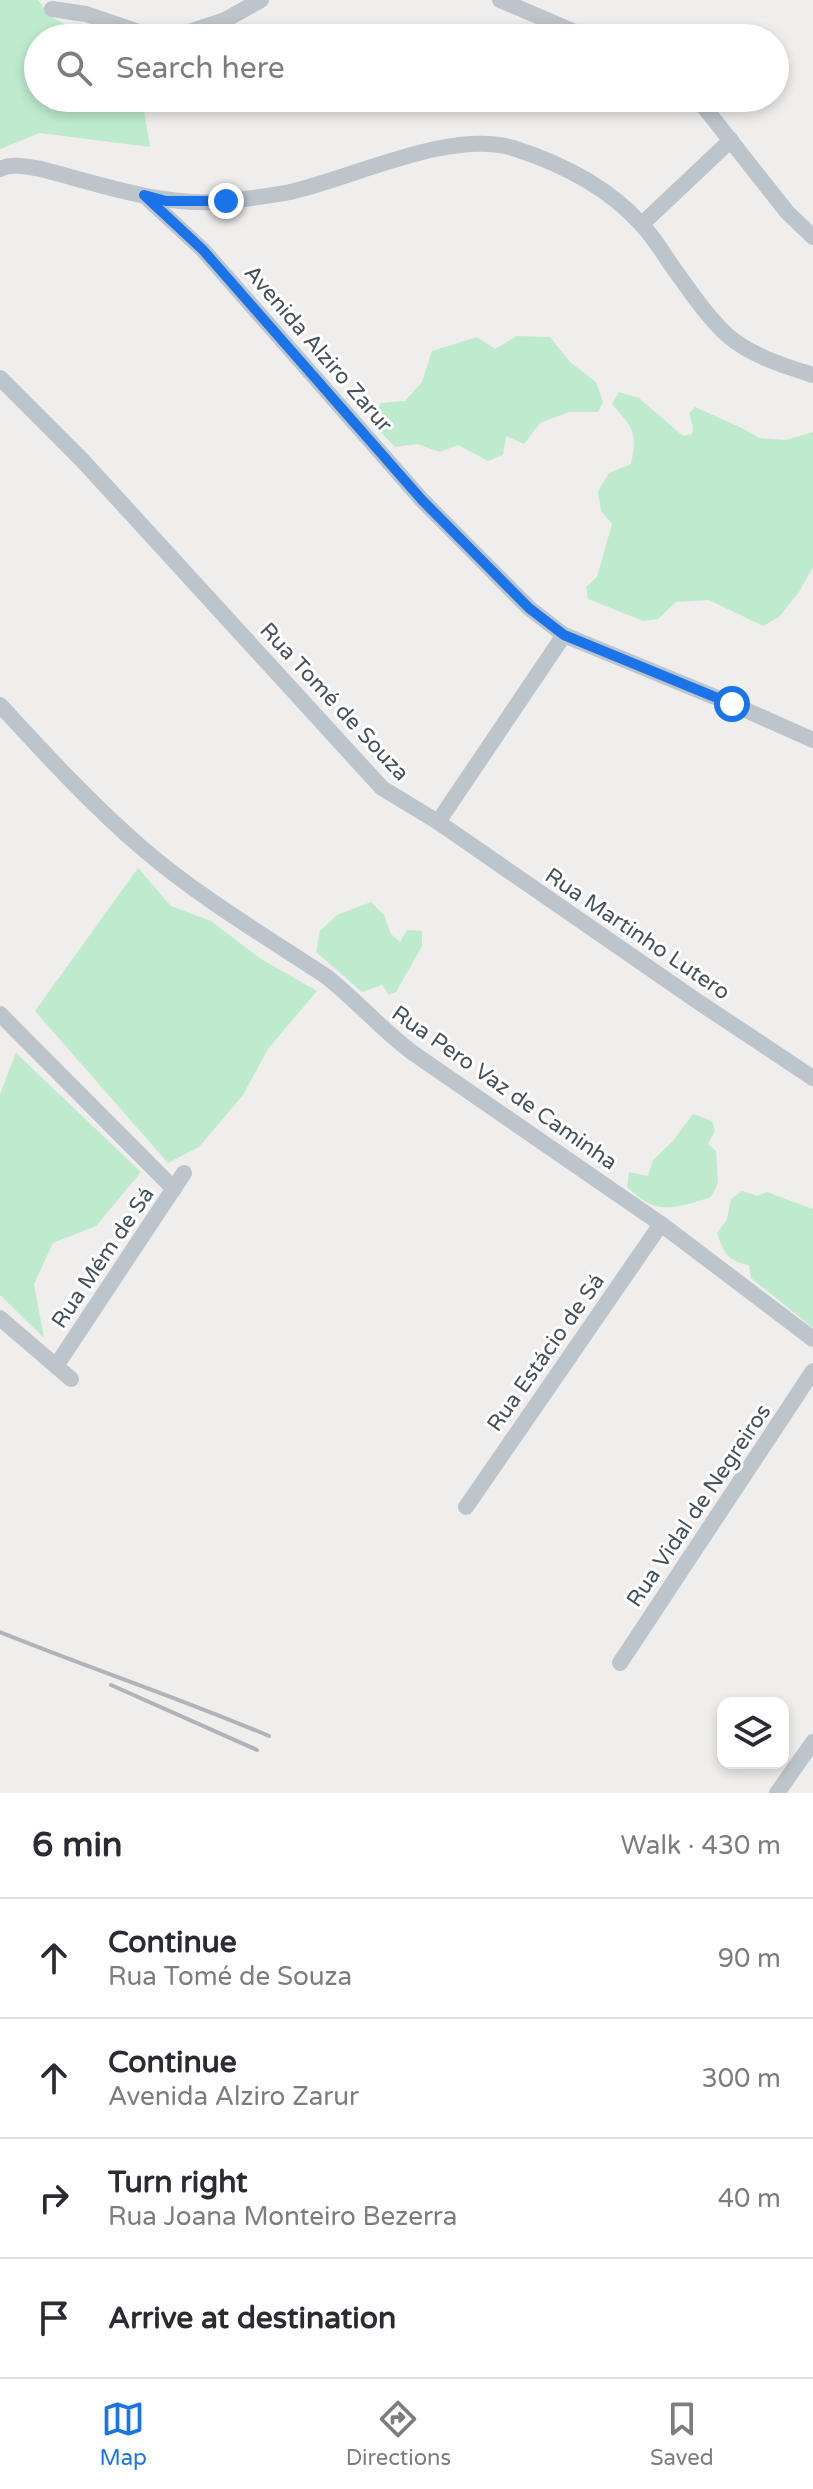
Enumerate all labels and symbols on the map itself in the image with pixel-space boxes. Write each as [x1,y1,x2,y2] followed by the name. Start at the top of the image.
[208,183,244,219] route end
[239,260,398,438] street label: Avenida Alziro Zarur
[254,617,414,786] street label: Rua Tomé de Souza
[714,686,750,722] route start
[540,862,735,1005] street label: Rua Martinho Lutero
[387,1000,622,1176] street label: Rua Pero Vaz de Caminha
[46,1182,160,1333] street label: Rua Mém de Sá
[482,1269,610,1436] street label: Rua Estácio de Sá
[621,1399,776,1612] street label: Rua Vidal de Negreiros

